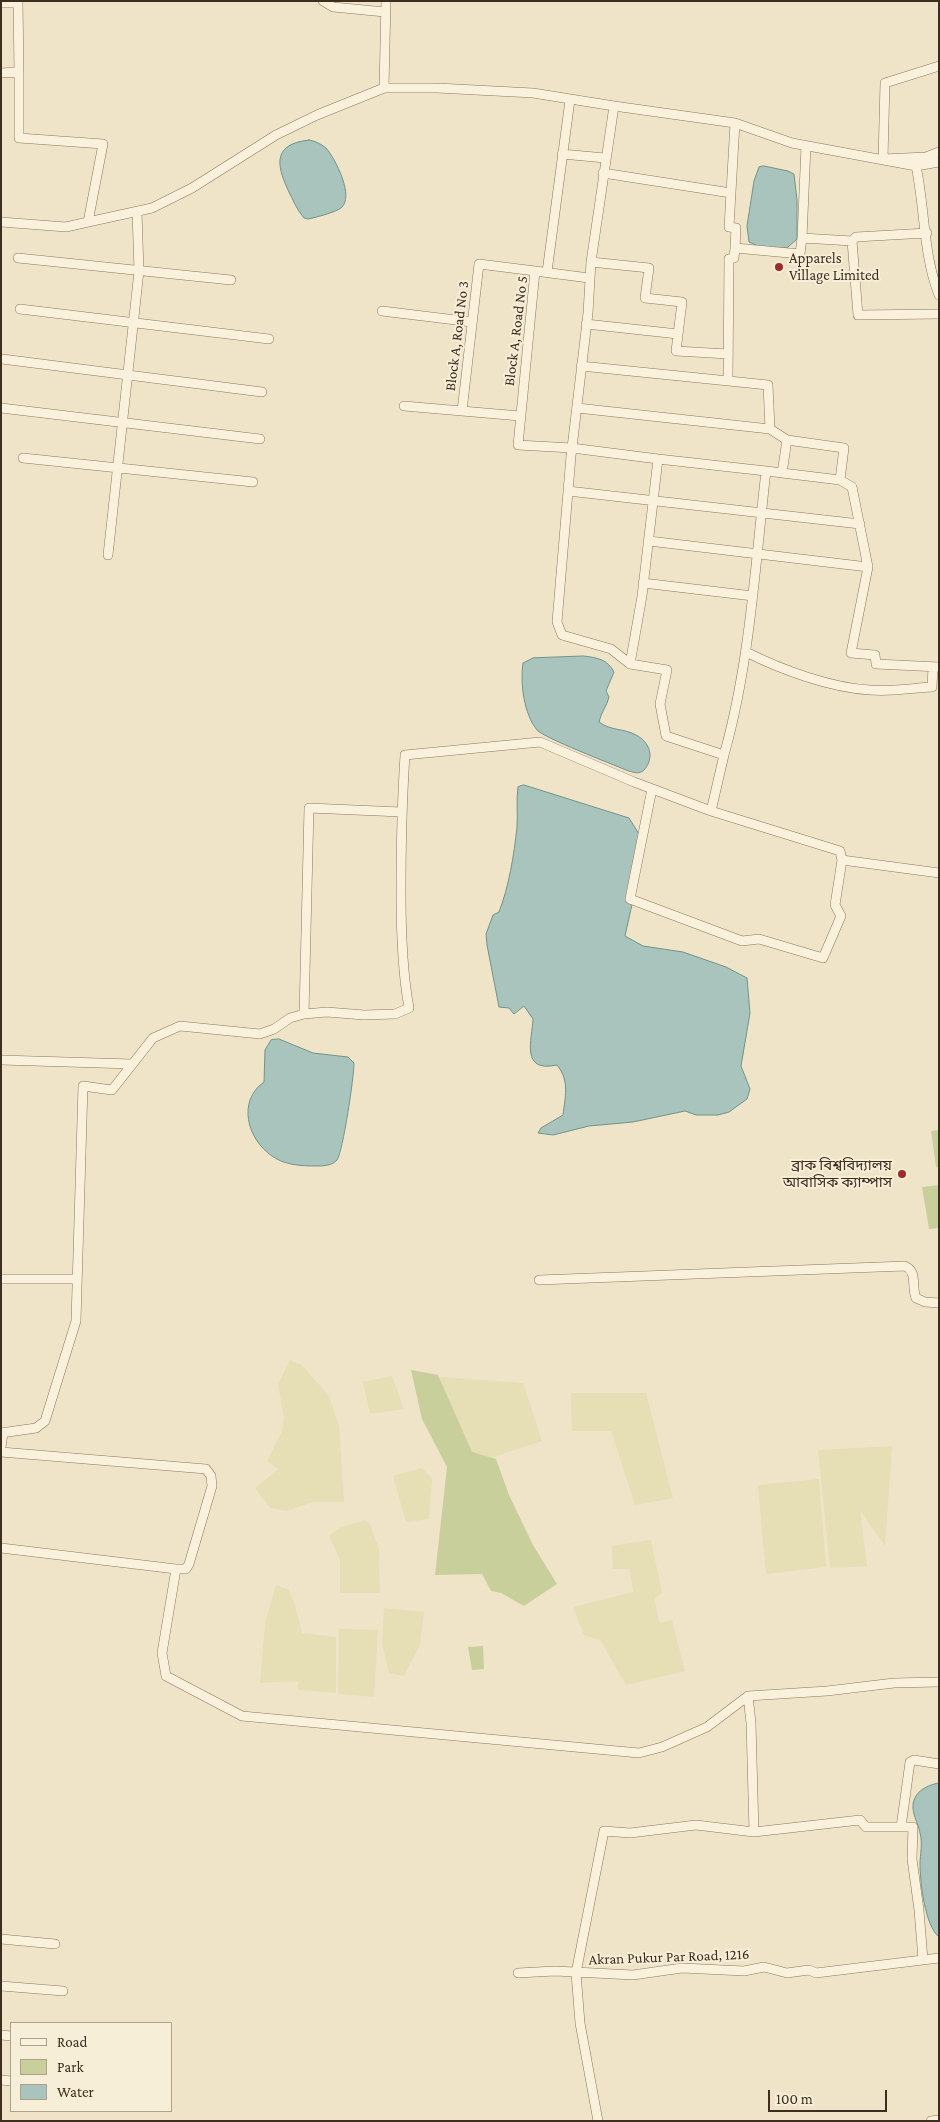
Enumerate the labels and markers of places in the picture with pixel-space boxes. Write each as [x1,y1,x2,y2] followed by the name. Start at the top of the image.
[789,249,879,284] place label: Apparels Village Limited
[773,261,785,273] marker: Apparels Village Limited
[783,1156,892,1191] place label: ব্রাক বিশ্ববিদ্যালয় আবাসিক ক্যাম্পাস
[896,1168,908,1180] marker: ব্রাক বিশ্ববিদ্যালয় আবাসিক ক্যাম্পাস

